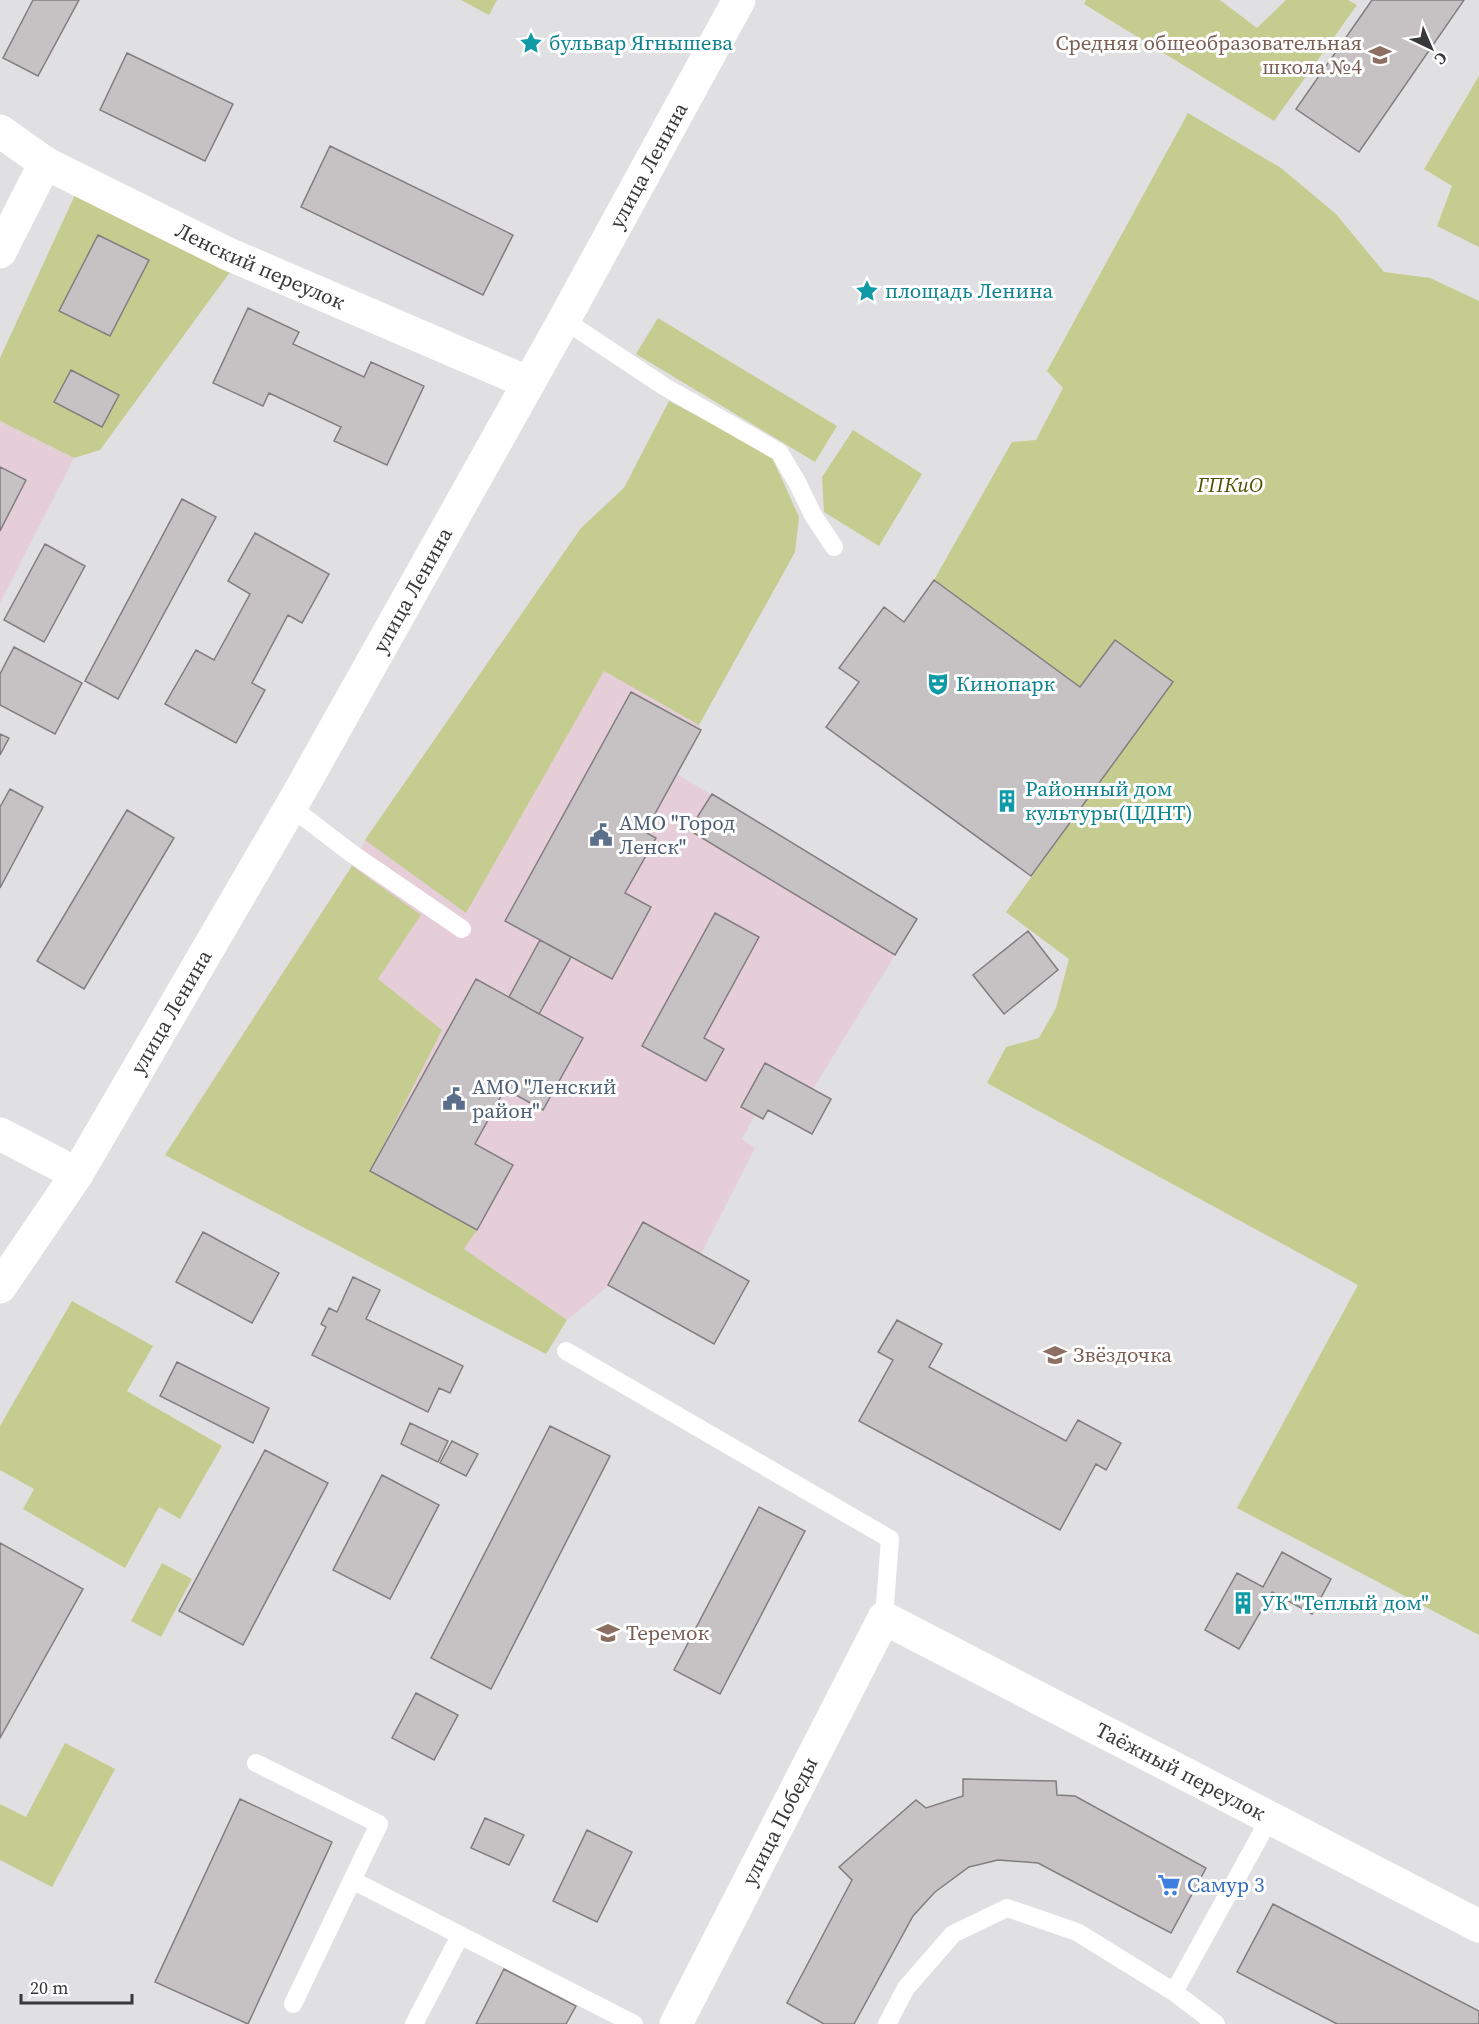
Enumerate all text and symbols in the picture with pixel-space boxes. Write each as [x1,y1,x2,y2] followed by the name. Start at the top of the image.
[1401,18,1461,78] north arrow
[549,28,733,57] place label: бульвар Ягнышева
[1056,28,1362,81] place label: Средняя общеобразовательная школа №4
[518,30,544,56] place icon: бульвар Ягнышева
[1367,42,1393,68] school or university icon: Средняя общеобразовательная школа №4
[1430,47,1453,70] text: С
[602,97,694,233] street label: улица Ленина
[171,215,350,316] street label: Ленский переулок
[885,276,1053,305] place label: площадь Ленина
[854,278,880,304] place icon: площадь Ленина
[1196,470,1263,499] park label: ГПКиО
[365,522,459,658] street label: улица Ленина
[956,669,1056,698] place label: Кинопарк
[925,671,951,697] theatre icon: Кинопарк
[1025,774,1193,827] place label: Районный дом культуры(ЦДНТ)
[994,788,1020,814] building icon: Районный дом культуры(ЦДНТ)
[619,808,735,861] place label: АМО "Город Ленск"
[588,822,614,848] public building icon: АМО "Город Ленск"
[123,944,219,1080] street label: улица Ленина
[472,1072,617,1125] place label: АМО "Ленский район"
[441,1086,467,1112] public building icon: АМО "Ленский район"
[1073,1340,1172,1369] place label: Звёздочка
[1042,1342,1068,1368] school or university icon: Звёздочка
[1261,1588,1429,1617] place label: УК "Теплый дом"
[1230,1590,1256,1616] building icon: УК "Теплый дом"
[626,1618,710,1647] place label: Теремок
[595,1620,621,1646] school or university icon: Теремок
[1091,1715,1271,1827] street label: Таёжный переулок
[735,1752,825,1890] street label: улица Победы
[1187,1870,1264,1899] place label: Самур 3
[1156,1872,1182,1898] supermarket icon: Самур 3
[21,1967,132,2005] scale bar
[30,1975,68,2000] text: 20 m

